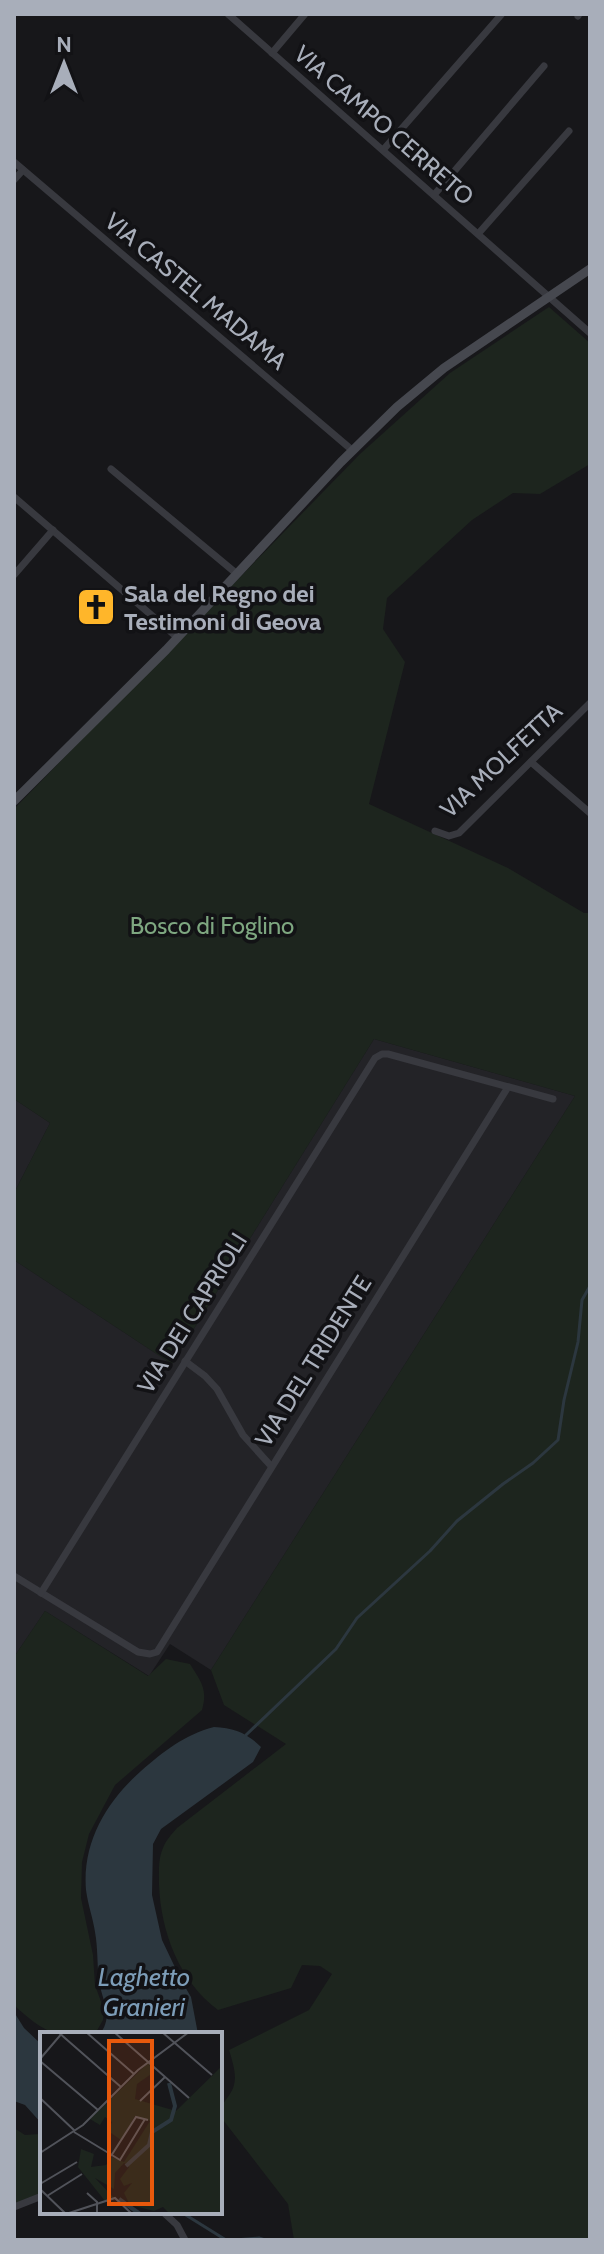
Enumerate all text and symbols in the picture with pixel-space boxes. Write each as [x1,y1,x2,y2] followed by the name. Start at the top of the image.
[24,24,104,104] north arrow
[56,31,72,58] text: N
[288,39,480,211] street label: VIA CAMPO CERRETO
[99,206,293,376] street label: VIA CASTEL MADAMA
[124,579,321,636] place label: Sala del Regno dei Testimoni di Geova
[75,586,117,628] church icon: Sala del Regno dei Testimoni di Geova
[434,696,568,824] street label: VIA MOLFETTA
[130,911,294,940] park label: Bosco di Foglino
[131,1227,253,1399] street label: VIA DEI CAPRIOLI
[249,1270,377,1452] street label: VIA DEL TRIDENTE
[98,1961,190,2023] water label: Laghetto Granieri
[40,2032,222,2214] inset map

